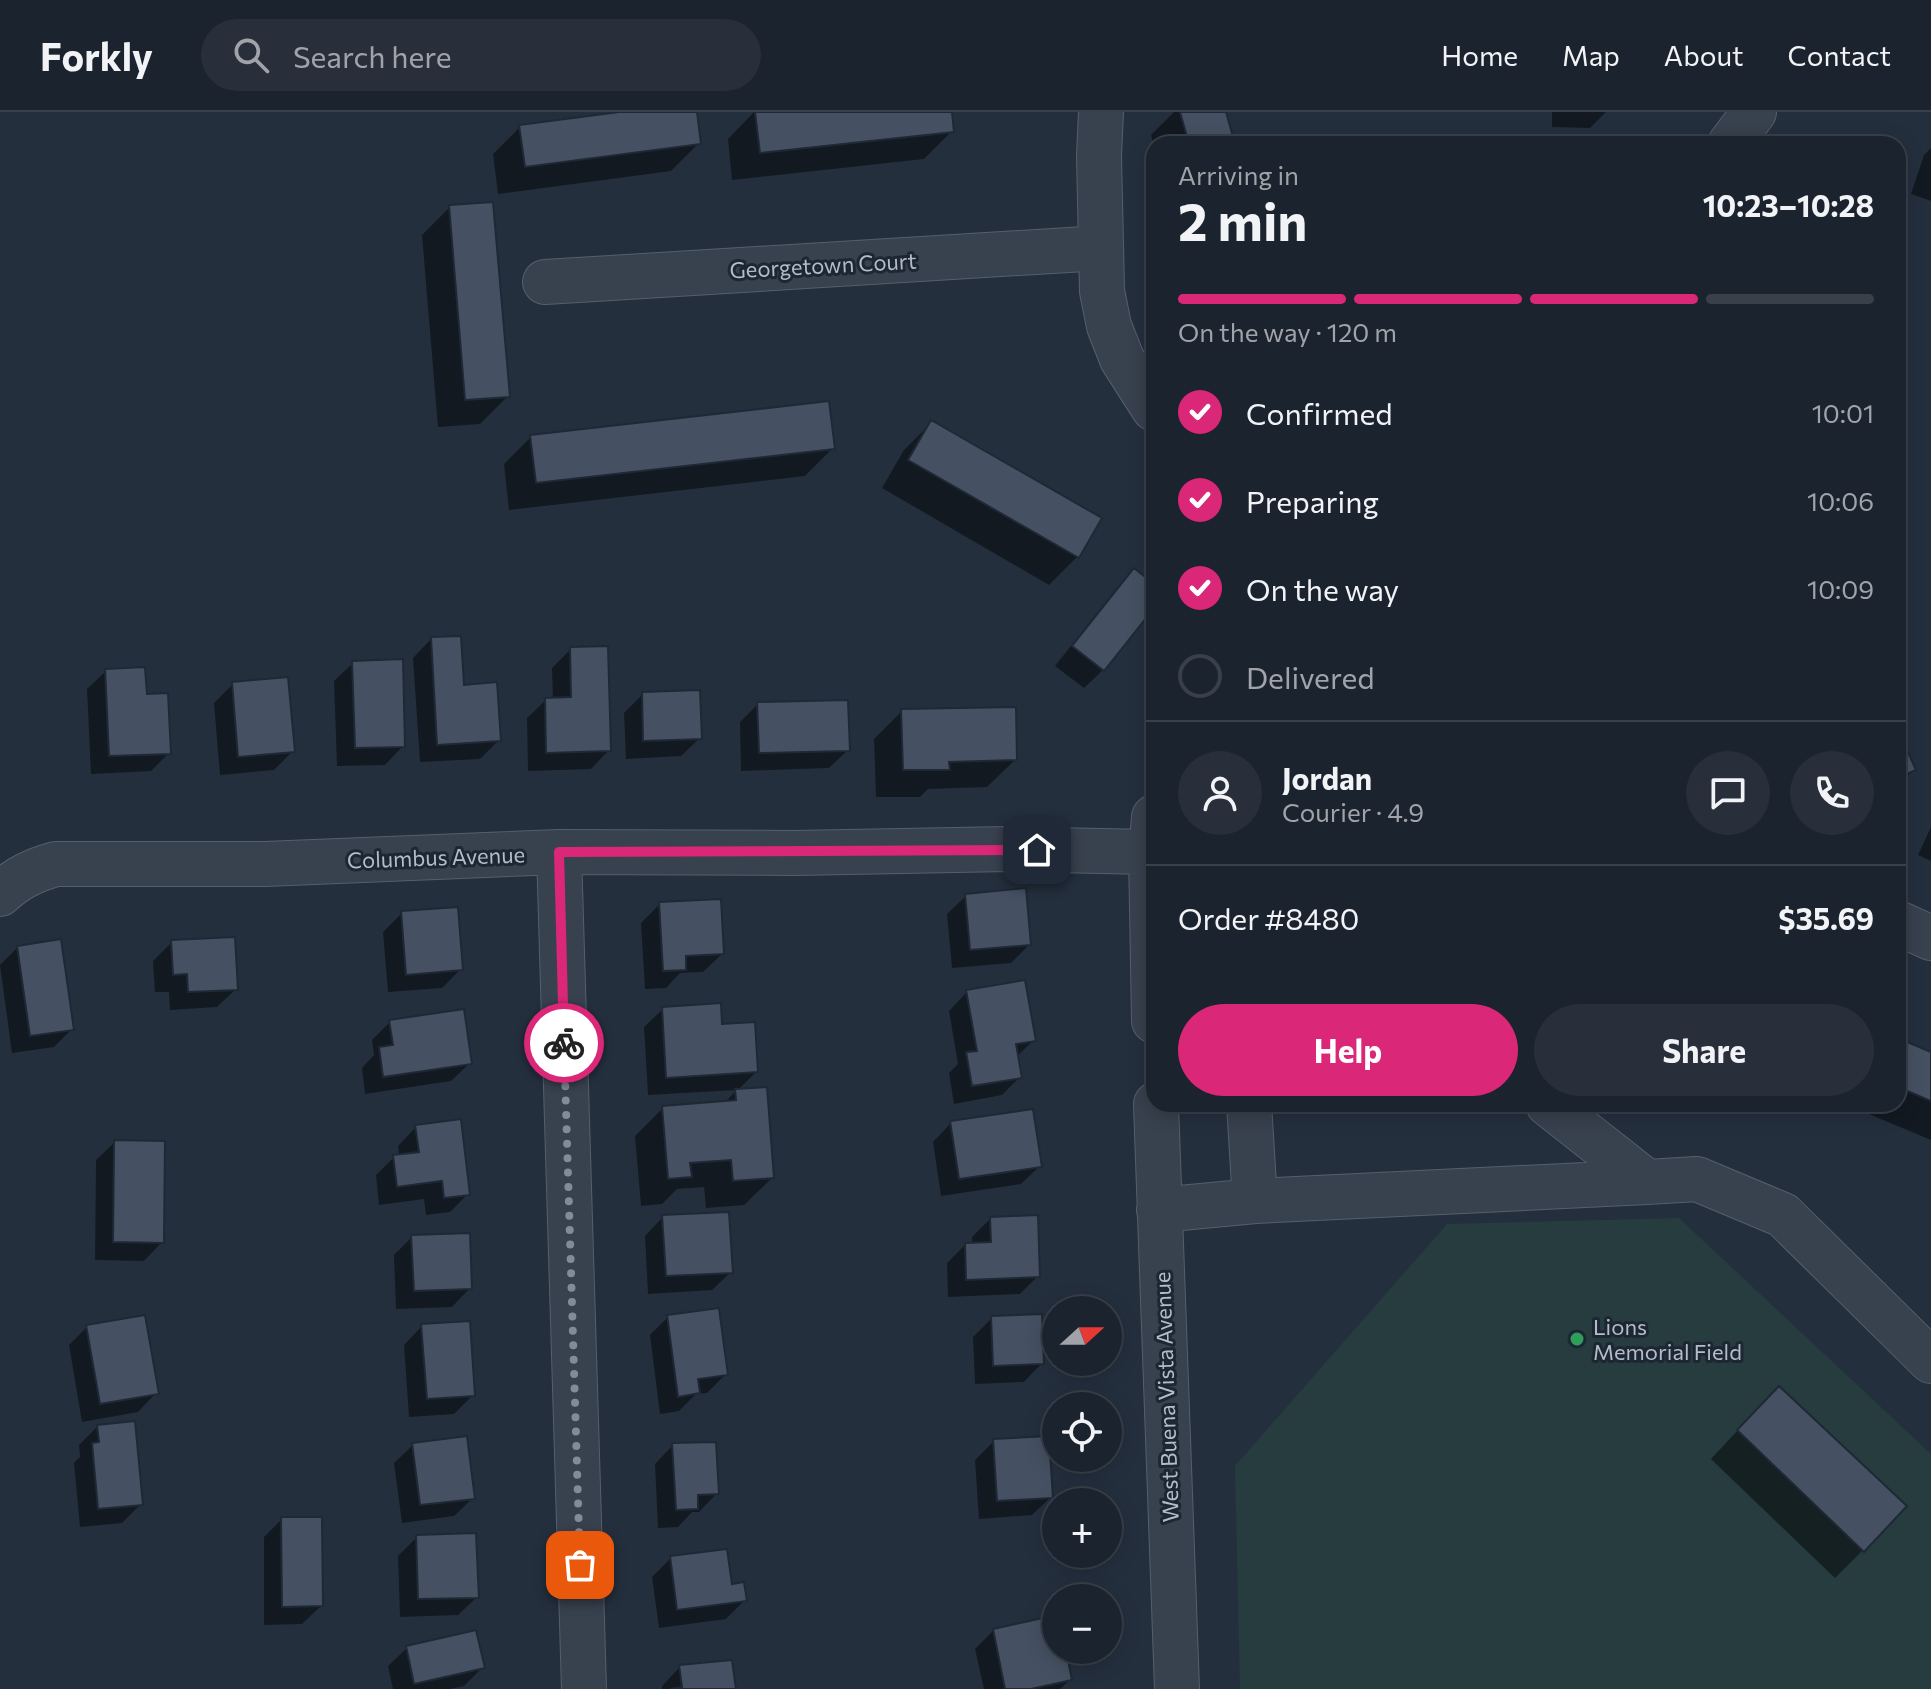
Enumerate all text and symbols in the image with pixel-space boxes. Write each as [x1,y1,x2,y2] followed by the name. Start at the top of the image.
[201,19,761,91] search box
[40,32,153,79] text: Forkly
[229,33,273,77] icon: search
[293,37,452,74] text: Search here
[1441,38,1518,72] text: Home
[1562,38,1620,72] text: Map
[1664,38,1744,72] text: About
[1788,38,1891,72] text: Contact
[1178,159,1299,190] text: Arriving in
[1703,186,1874,223] text: 10:23–10:28
[1178,188,1307,252] text: 2 min
[729,247,917,283] street label: Georgetown Court
[1178,316,1397,347] text: On the way · 120 m
[1178,390,1222,434] icon: check
[1246,394,1393,431] text: Confirmed
[1812,397,1874,428] text: 10:01
[1178,478,1222,522] icon: check
[1246,482,1379,519] text: Preparing
[1807,485,1874,516] text: 10:06
[1178,566,1222,610] icon: check
[1246,570,1399,607] text: On the way
[1807,573,1874,604] text: 10:09
[1246,658,1375,695] text: Delivered
[1178,751,1262,835] button: person
[1686,751,1770,835] button: chat
[1790,751,1874,835] button: phone
[1282,759,1372,796] text: Jordan
[1282,796,1424,827] text: Courier · 4.9
[1003,816,1071,884] pin
[1015,828,1059,872] icon: home
[347,840,525,874] street label: Columbus Avenue
[1178,899,1359,936] text: Order #8480
[1778,899,1874,936] text: $35.69
[524,1003,604,1083] courier
[1178,1004,1518,1096] button: Help
[1534,1004,1874,1096] button: Share
[542,1021,586,1065] icon: bike
[1148,1271,1184,1523] street label: West Buena Vista Avenue
[1042,1296,1122,1376] north arrow
[1042,1296,1122,1664] map controls
[1593,1313,1742,1365] place label: Lions Memorial Field
[1568,1330,1586,1348] marker: Lions Memorial Field
[1042,1392,1122,1472] button: locate
[1042,1488,1122,1568] button: +
[546,1531,614,1599] pin
[558,1543,602,1587] icon: bag
[1042,1584,1122,1664] button: −

